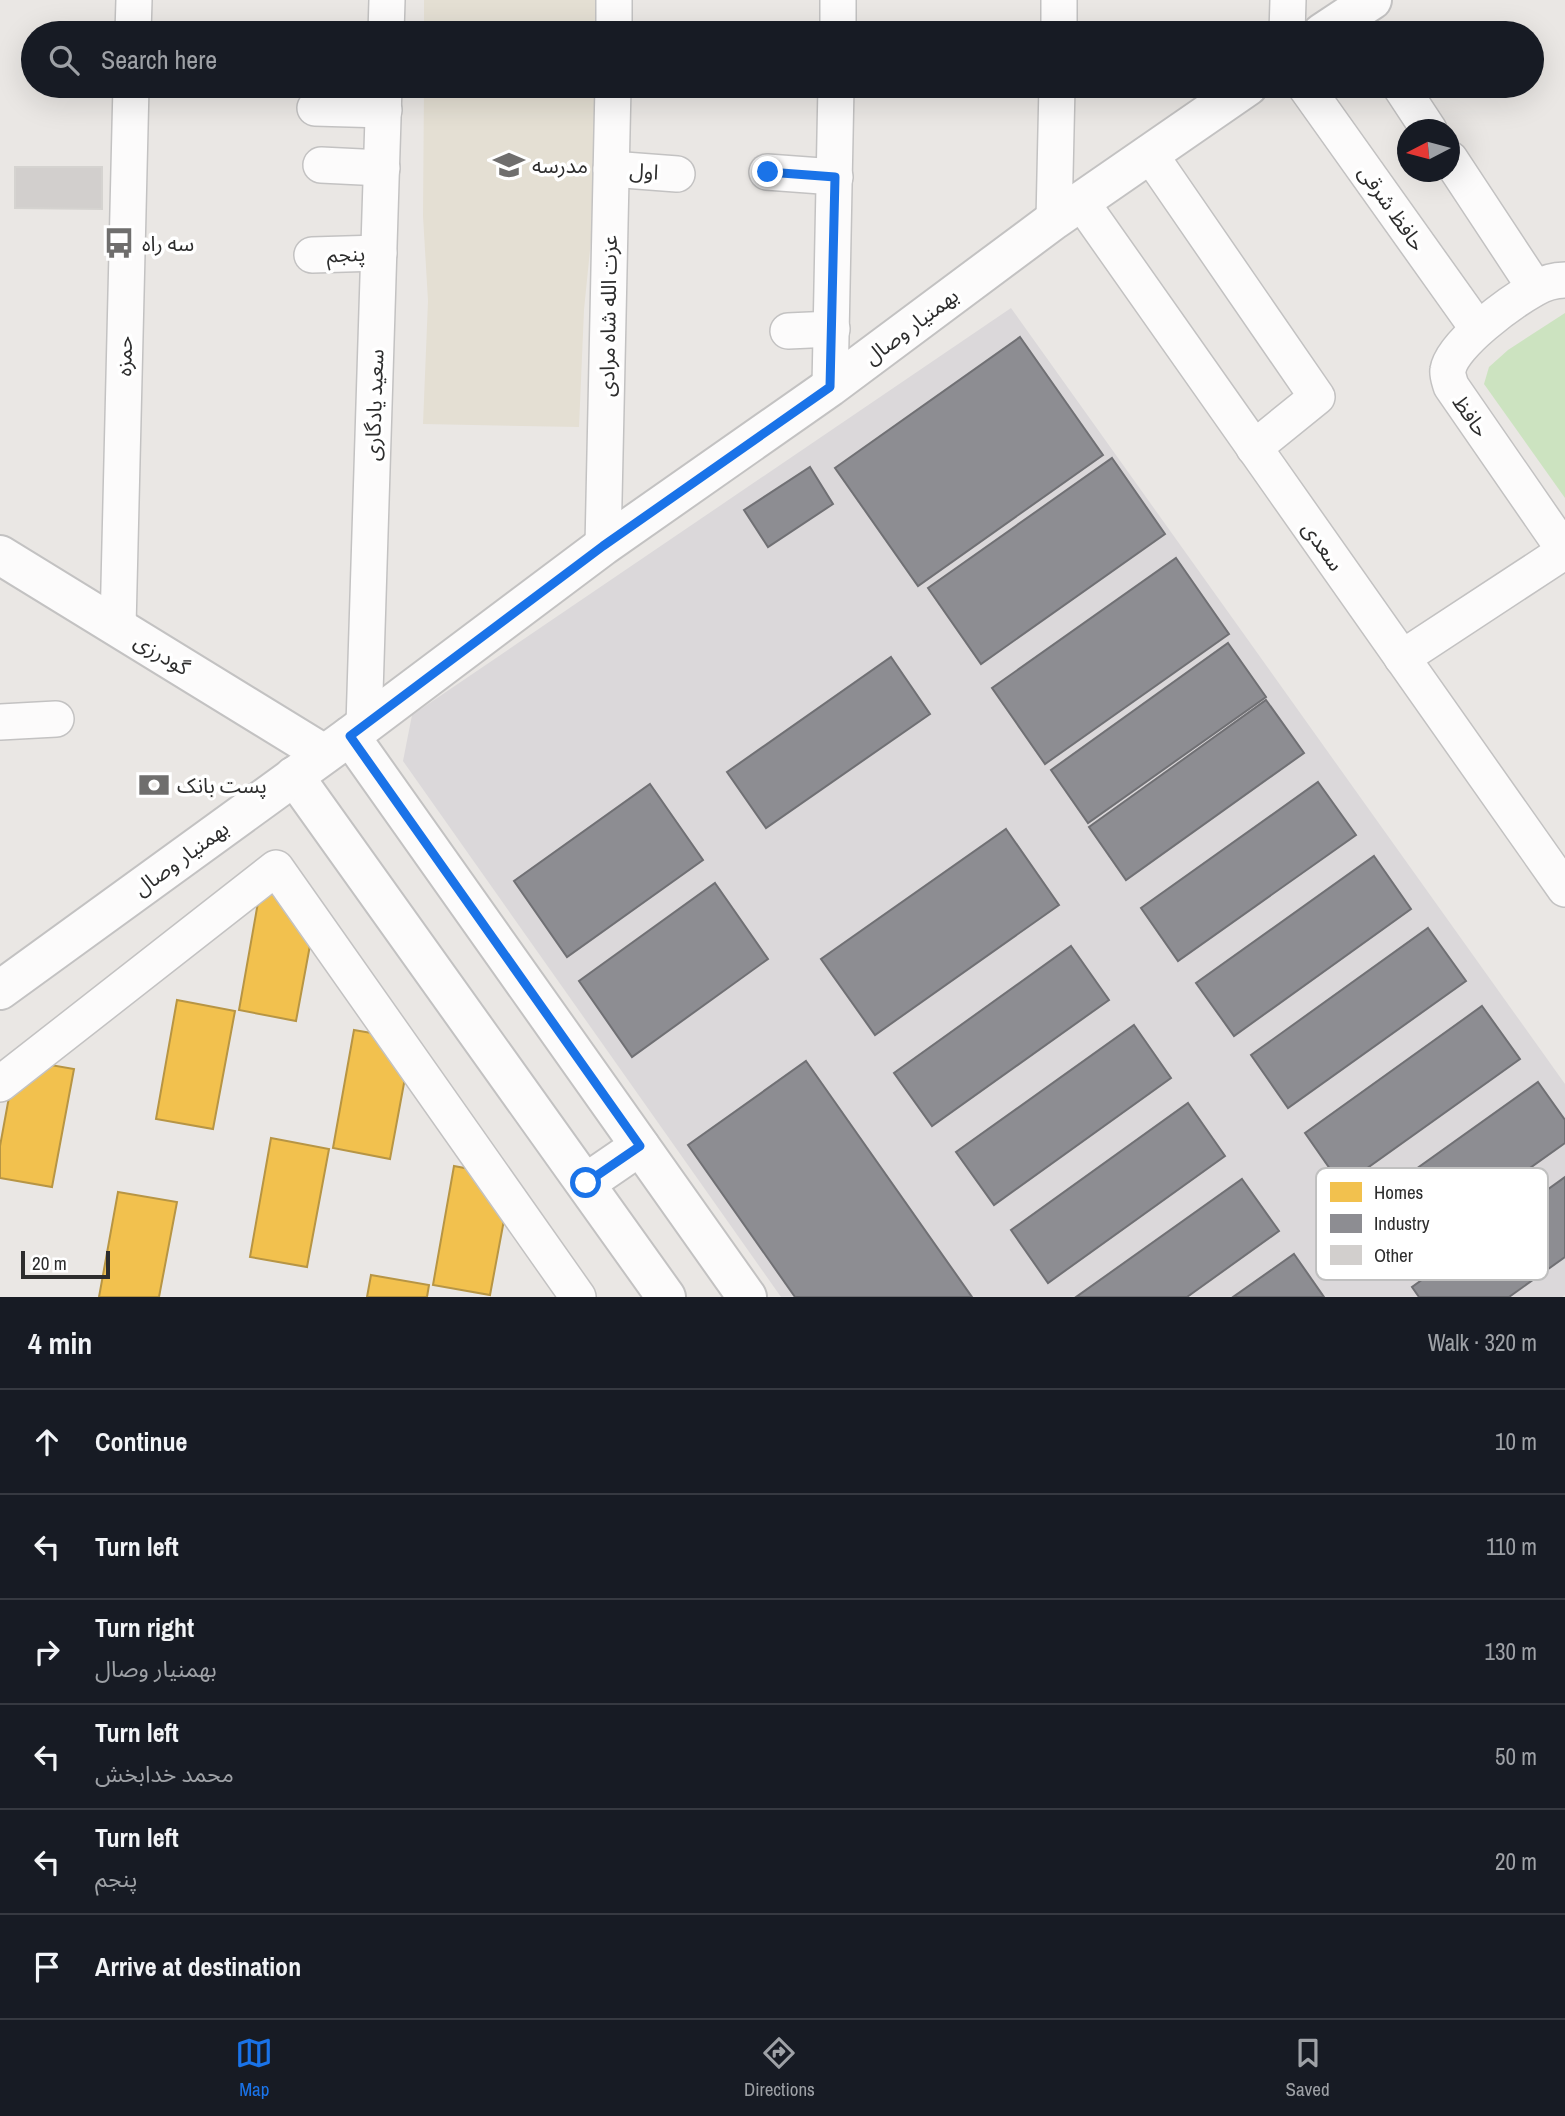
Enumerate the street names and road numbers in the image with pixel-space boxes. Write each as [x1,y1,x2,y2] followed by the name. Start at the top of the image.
[629,156,659,186] street label: اول
[1352,159,1432,257] street label: حافظ شرقی
[592,235,624,397] street label: عزت الله شاه مرادی
[326,239,366,270] street label: پنجم
[858,281,964,371] street label: بهمنیار وصال
[109,336,139,376] street label: حمزه
[358,349,390,461] street label: سعید یادگاری
[1446,389,1496,443] street label: حافظ
[1295,515,1351,577] street label: سعدی
[129,626,195,682] street label: گودرزی
[128,814,234,902] street label: بهمنیار وصال

